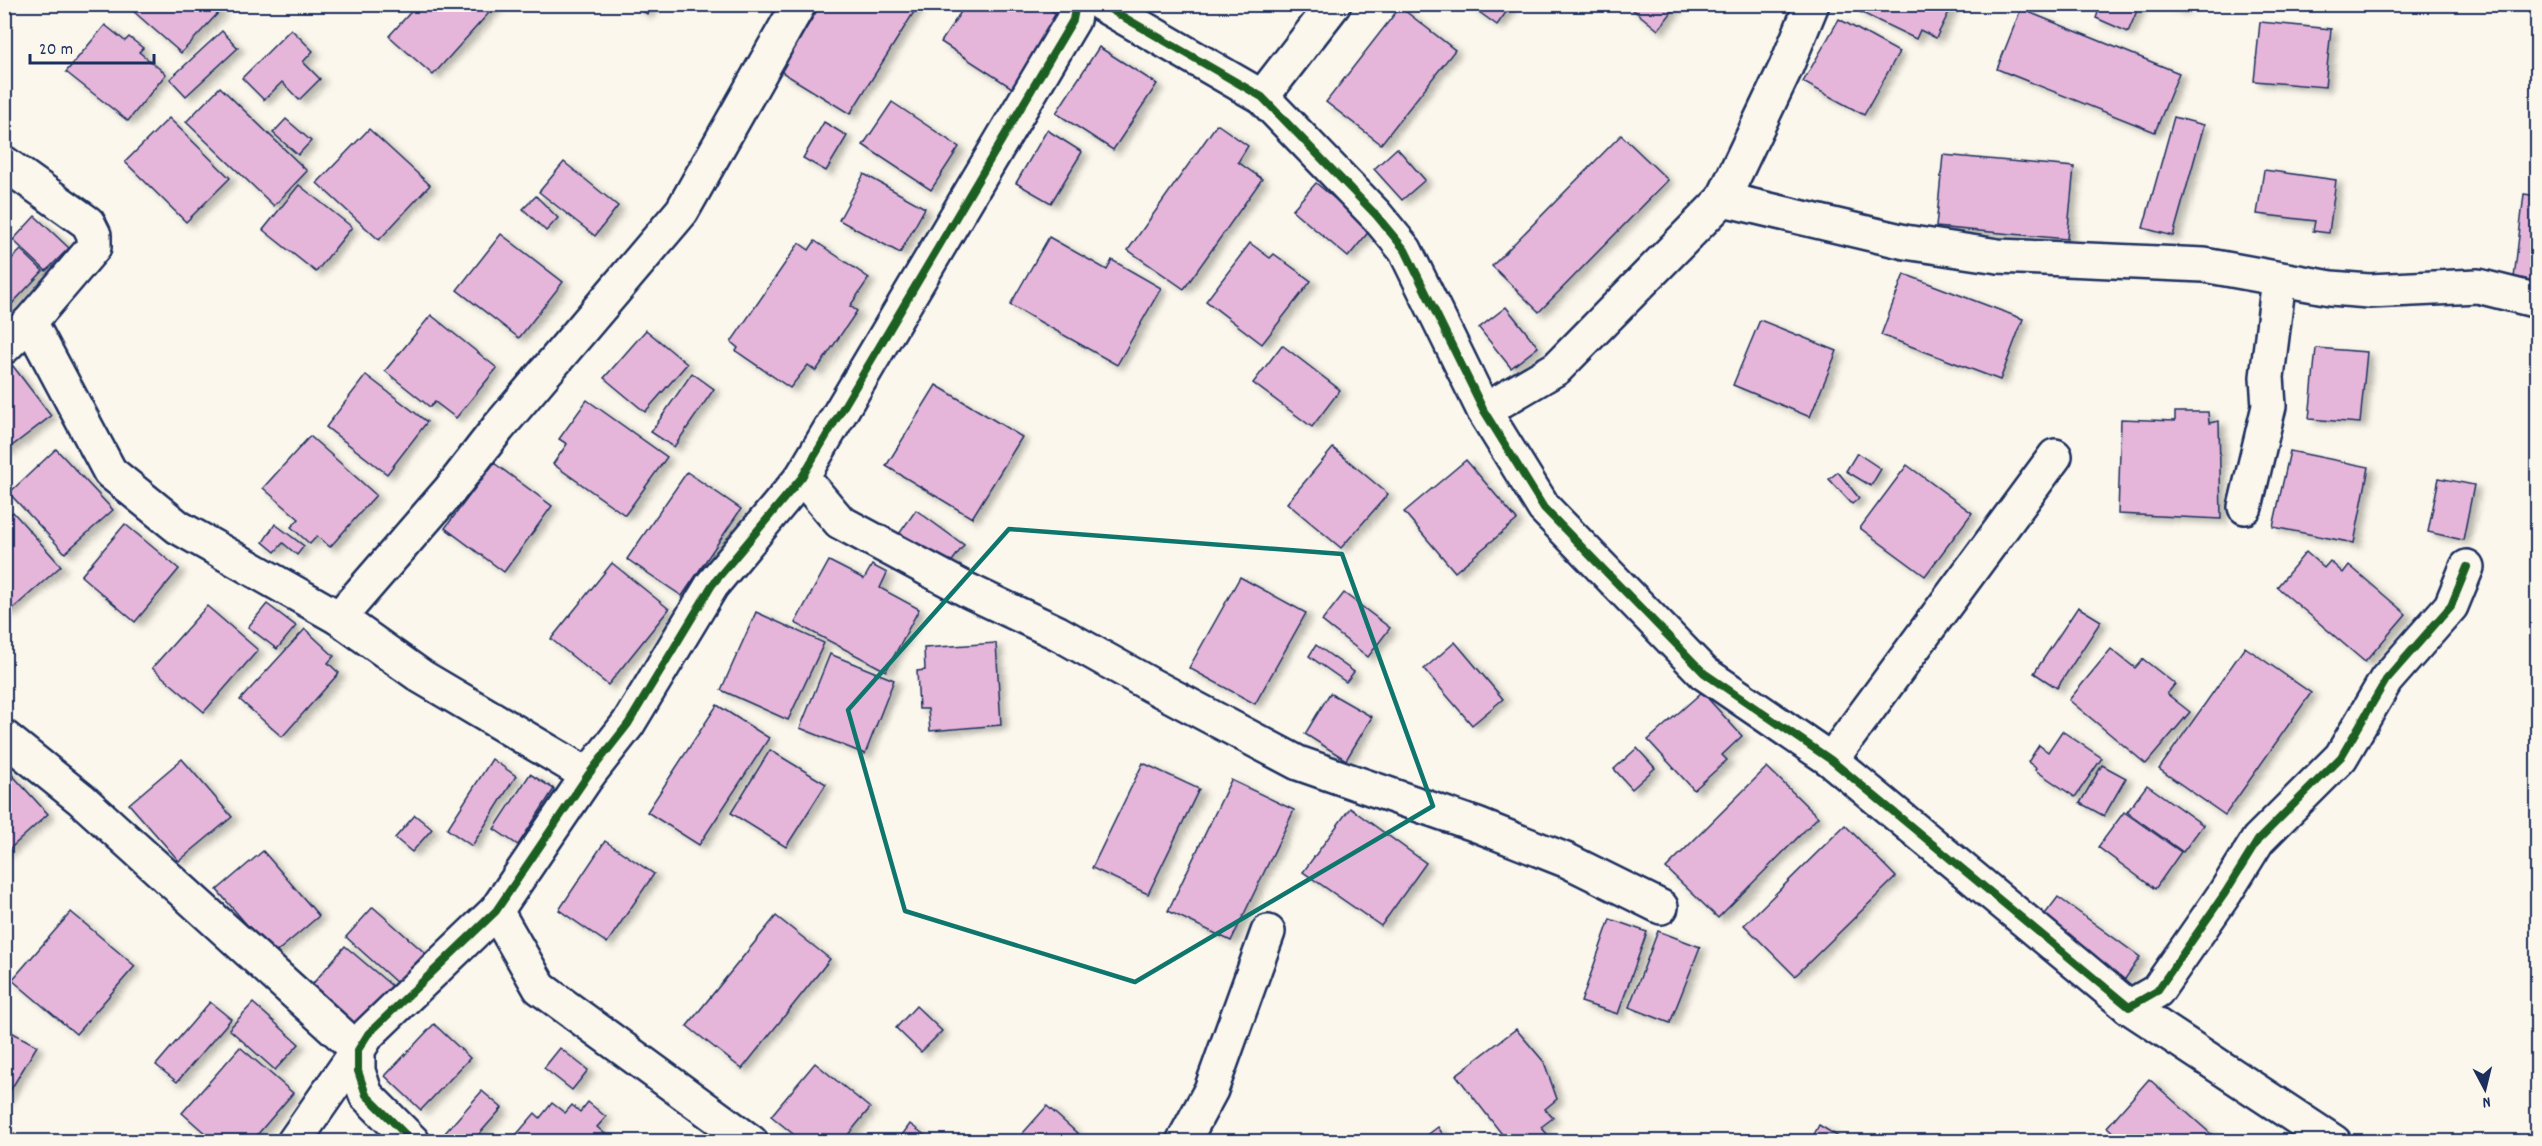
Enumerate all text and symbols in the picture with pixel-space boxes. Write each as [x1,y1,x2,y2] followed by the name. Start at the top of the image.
[30,27,154,65] scale bar
[39,38,73,63] text: 20 m
[2455,1059,2515,1119] north arrow
[2481,1090,2492,1113] text: N

